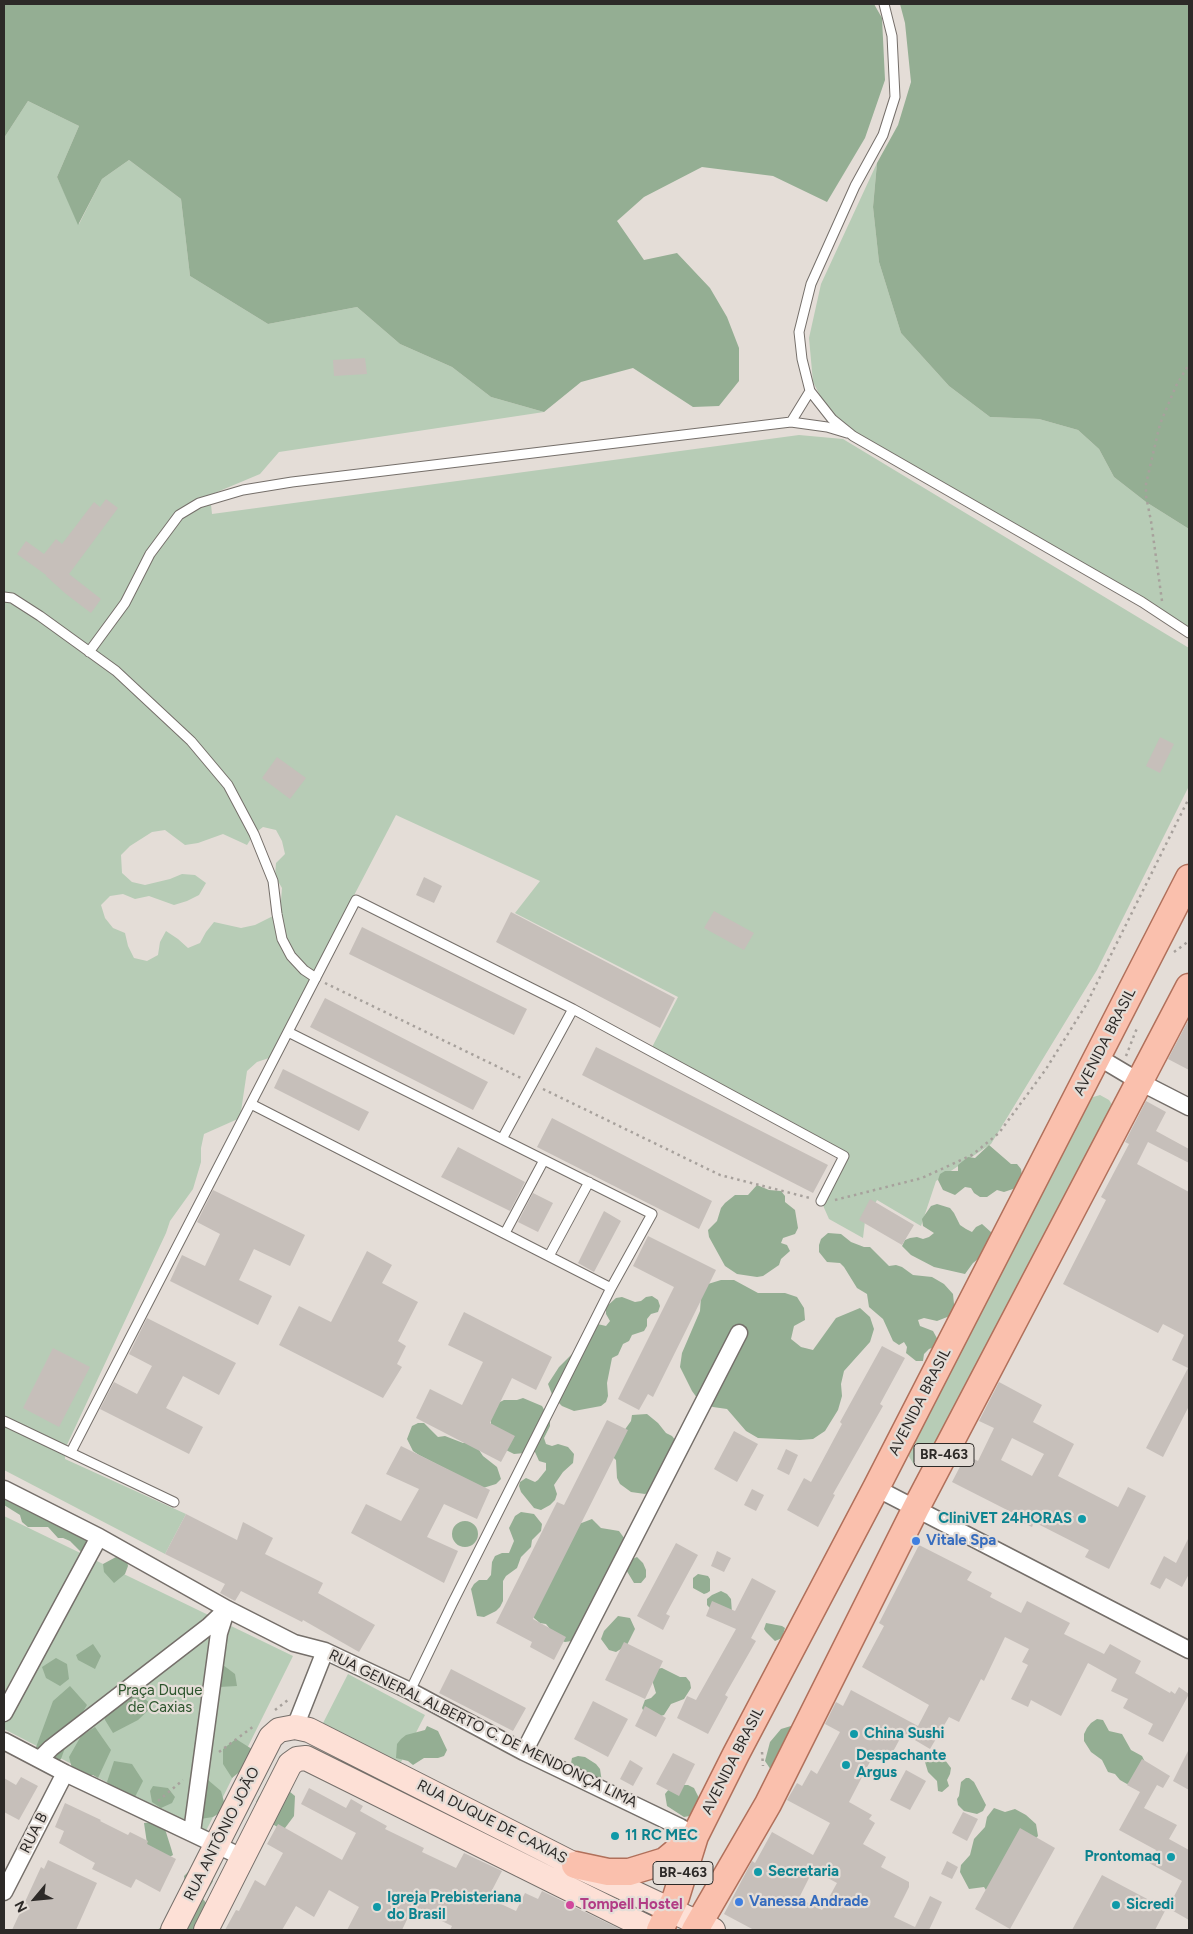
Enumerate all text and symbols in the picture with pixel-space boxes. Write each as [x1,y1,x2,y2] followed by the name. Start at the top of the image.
[1070,985,1140,1099] street label: AVENIDA BRASIL
[885,1345,955,1459] street label: AVENIDA BRASIL
[914,1444,974,1466] road number: BR-463
[938,1510,1072,1528] place label: CliniVET 24HORAS
[1076,1513,1088,1525] marker: CliniVET 24HORAS
[926,1532,996,1550] place label: Vitale Spa
[910,1535,922,1547] marker: Vitale Spa
[326,1646,640,1812] street label: RUA GENERAL ALBERTO C. DE MENDONÇA LIMA
[118,1682,202,1717] park label: Praça Duque de Caxias
[698,1704,768,1818] street label: AVENIDA BRASIL
[864,1725,945,1743] place label: China Sushi
[848,1728,860,1740] marker: China Sushi
[856,1747,946,1782] place label: Despachante Argus
[840,1759,852,1771] marker: Despachante Argus
[180,1764,264,1904] street label: RUA ANTÔNIO JOÃO
[414,1776,570,1868] street label: RUA DUQUE DE CAXIAS
[16,1810,52,1856] street label: RUA B
[625,1827,698,1845] place label: 11 RC MEC
[609,1830,621,1842] marker: 11 RC MEC
[1085,1848,1161,1866] place label: Prontomaq
[1165,1851,1177,1863] marker: Prontomaq
[653,1862,713,1885] road number: BR-463
[768,1863,839,1881] place label: Secretaria
[752,1866,764,1878] marker: Secretaria
[10,1874,60,1924] north arrow
[387,1889,521,1924] place label: Igreja Prebisteriana do Brasil
[749,1893,869,1911] place label: Vanessa Andrade
[580,1896,683,1914] place label: Tompell Hostel
[733,1896,745,1908] marker: Vanessa Andrade
[1126,1896,1174,1914] place label: Sicredi
[11,1898,31,1915] text: N
[564,1899,576,1911] marker: Tompell Hostel
[1110,1899,1122,1911] marker: Sicredi
[371,1901,383,1913] marker: Igreja Prebisteriana do Brasil

